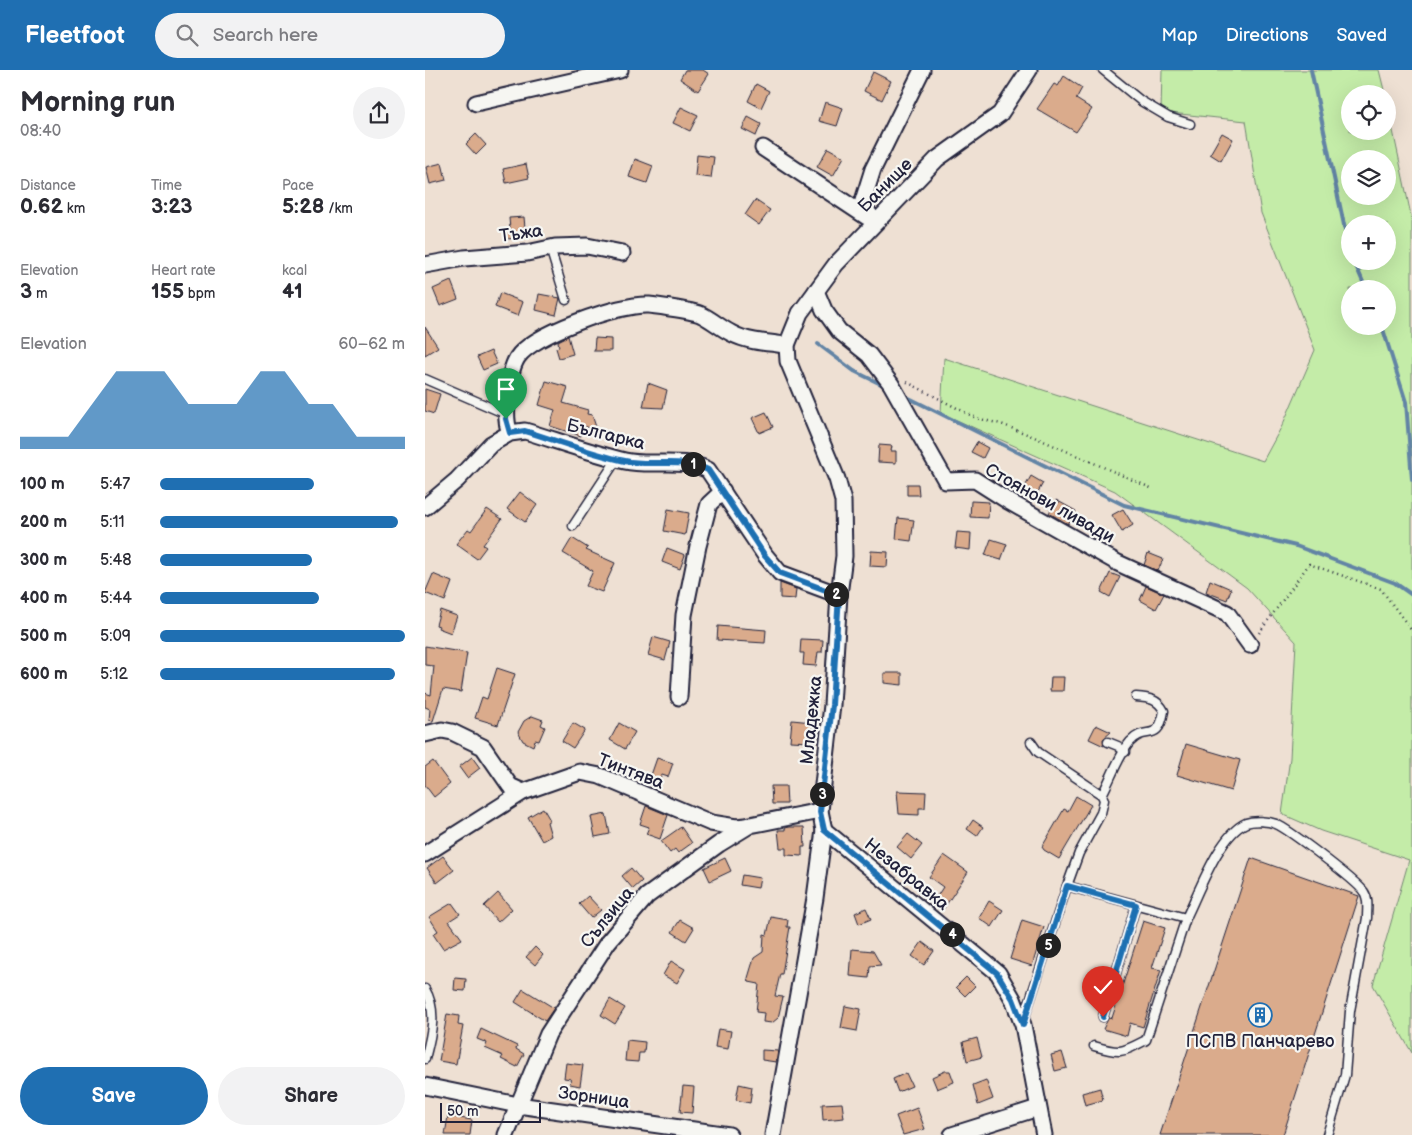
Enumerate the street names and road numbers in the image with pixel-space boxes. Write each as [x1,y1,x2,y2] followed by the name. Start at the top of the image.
[854,154,917,217] street label: Банище
[498,220,544,247] street label: Тъжа
[564,415,648,454] street label: Българка
[981,459,1118,548] street label: Стоянови ливади
[796,674,827,766] street label: Младежка
[595,749,667,794] street label: Тинтява
[860,834,953,915] street label: Незабравка
[576,882,639,952] street label: Сълзица
[557,1082,631,1113] street label: Зорница

